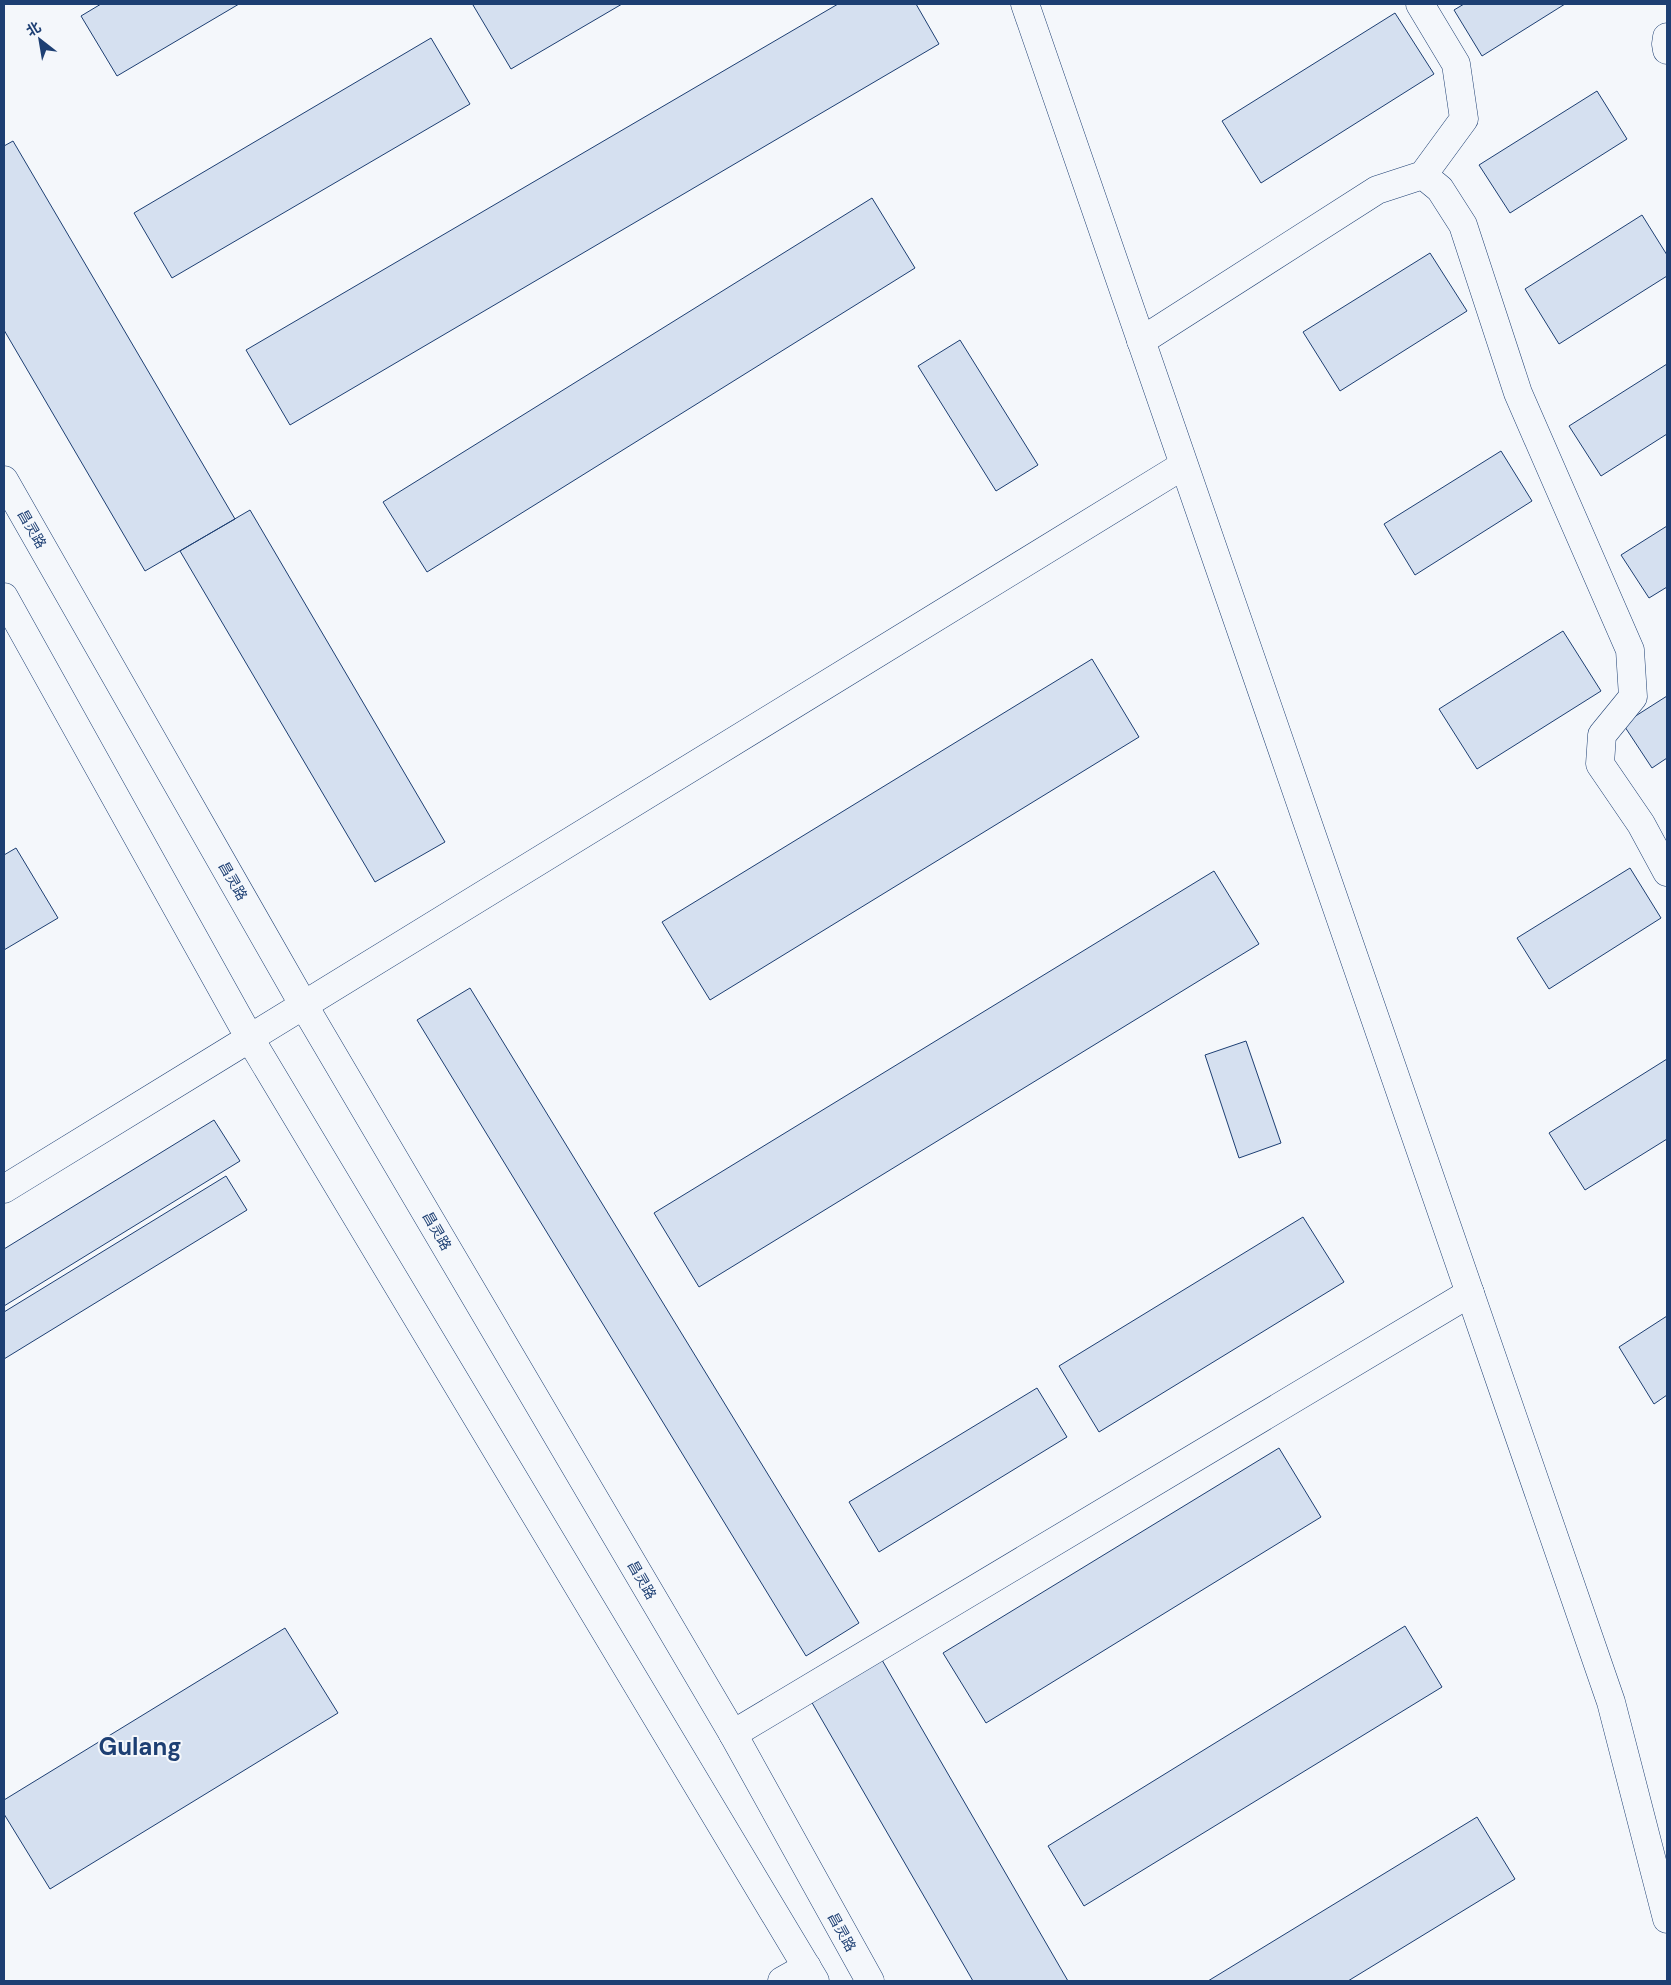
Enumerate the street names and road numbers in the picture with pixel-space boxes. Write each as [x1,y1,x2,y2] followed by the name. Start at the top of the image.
[14,506,50,552] street label: 昌灵路
[215,858,251,904] street label: 昌灵路
[419,1208,455,1254] street label: 昌灵路
[624,1557,660,1603] street label: 昌灵路
[824,1909,860,1955] street label: 昌灵路

